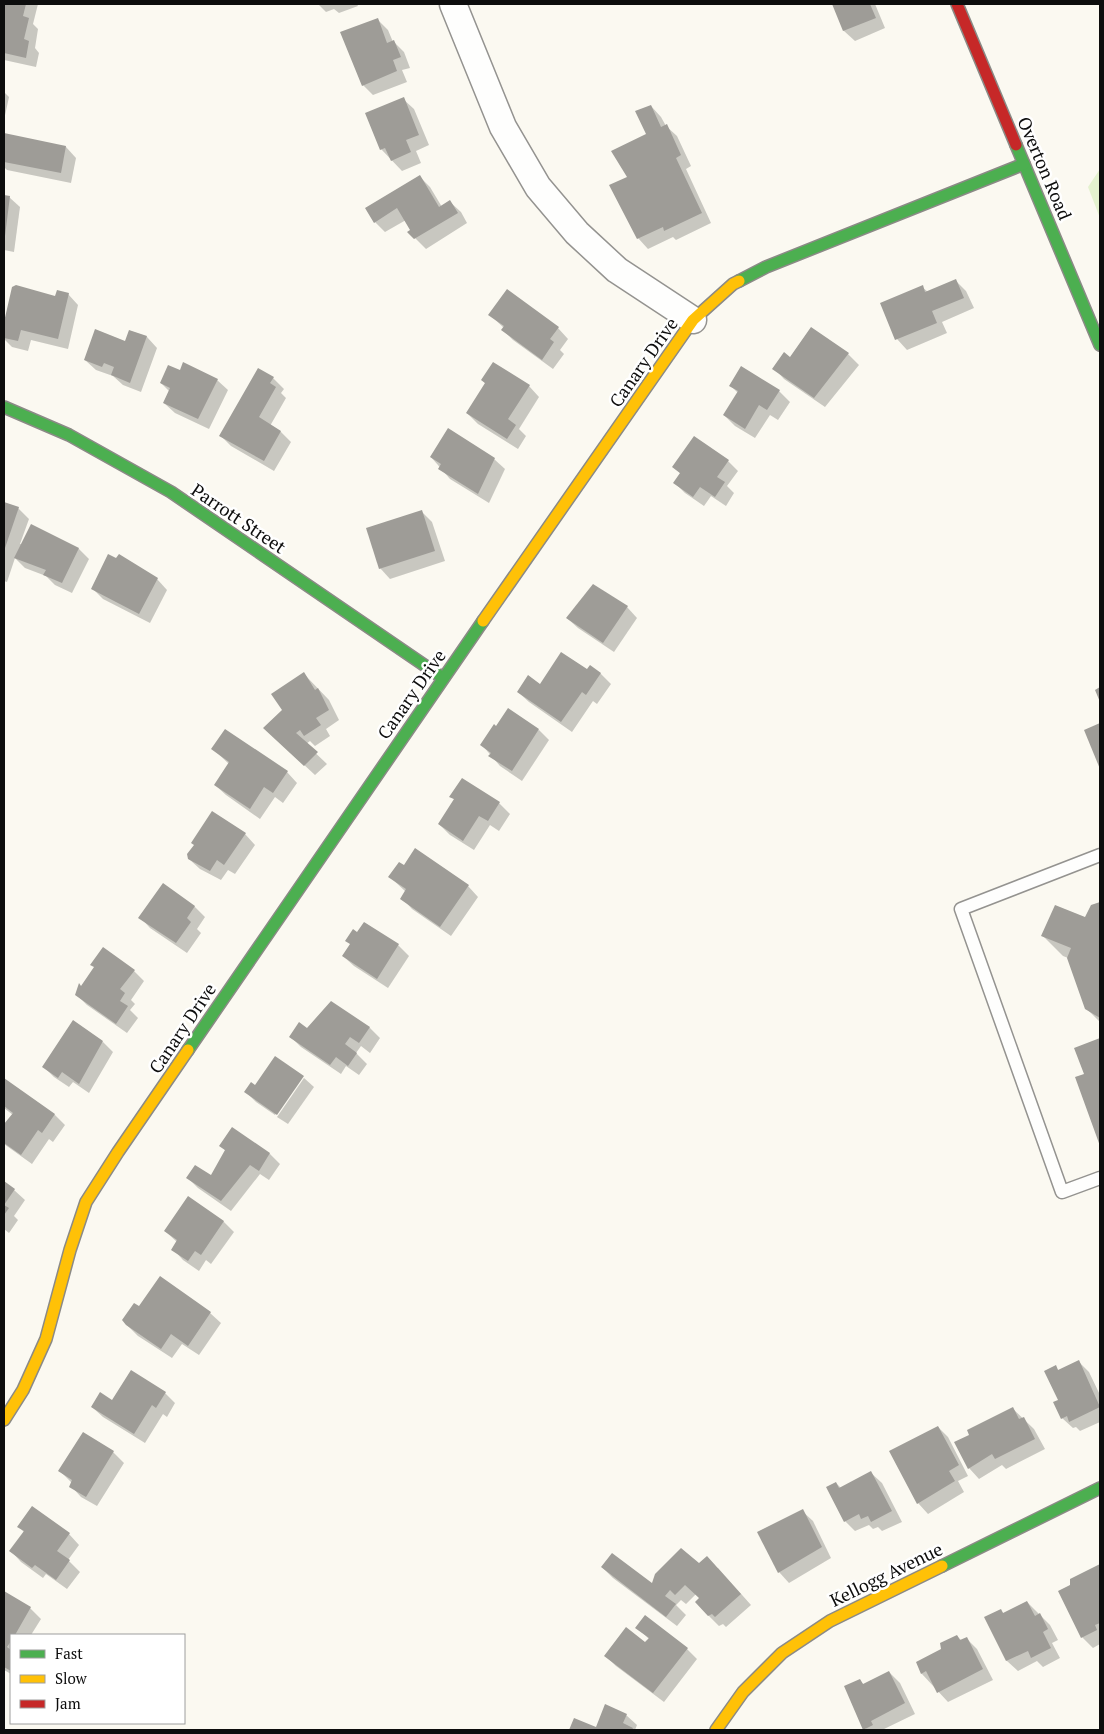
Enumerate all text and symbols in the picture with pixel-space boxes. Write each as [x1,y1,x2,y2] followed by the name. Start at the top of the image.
[1012,113,1078,223] street label: Overton Road
[603,312,683,412] street label: Canary Drive
[187,478,291,559] street label: Parrott Street
[371,644,451,744] street label: Canary Drive
[143,978,221,1078] street label: Canary Drive
[826,1536,946,1612] street label: Kellogg Avenue
[10,1634,185,1724] legend
[55,1643,83,1663] text: Fast
[55,1668,88,1688] text: Slow
[55,1693,81,1713] text: Jam

